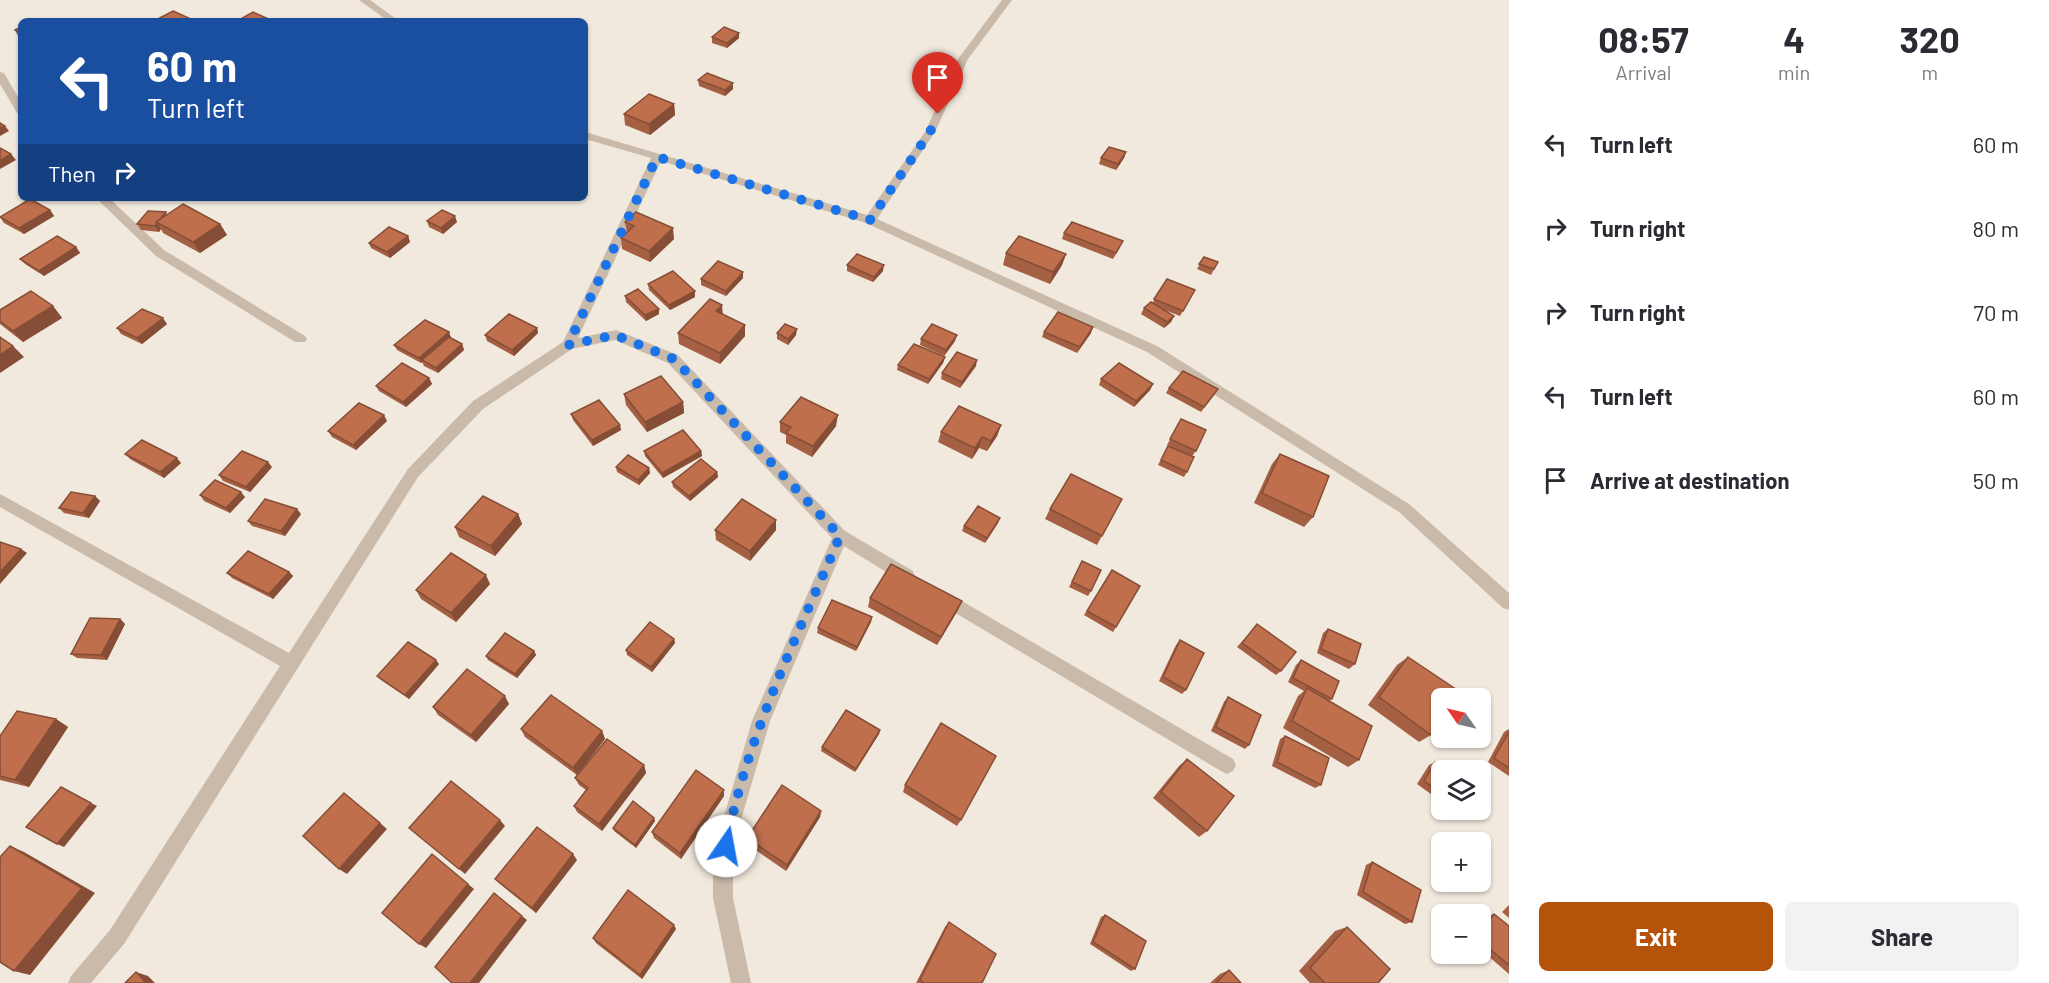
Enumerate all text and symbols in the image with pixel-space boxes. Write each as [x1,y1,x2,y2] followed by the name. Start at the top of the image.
[1598,17,1689,60] text: 08:57
[1783,17,1805,60] text: 4
[1900,17,1960,60] text: 320
[147,40,237,90] text: 60 m
[48,42,126,120] icon: left
[912,52,963,114] pin
[1616,60,1671,84] text: Arrival
[1778,60,1810,84] text: min
[1921,60,1938,84] text: m
[921,61,954,94] icon: arrive
[147,91,245,123] text: Turn left
[1539,128,1572,161] icon: left
[1590,131,1673,157] text: Turn left
[1973,131,2019,157] text: 60 m
[108,156,141,189] icon: right
[48,160,96,186] text: Then
[1539,212,1572,245] icon: right
[1590,215,1685,241] text: Turn right
[1973,215,2019,241] text: 80 m
[1539,296,1572,329] icon: right
[1590,299,1685,325] text: Turn right
[1974,299,2019,325] text: 70 m
[1539,380,1572,413] icon: left
[1590,383,1673,409] text: Turn left
[1973,383,2019,409] text: 60 m
[1539,464,1572,497] icon: arrive
[1590,467,1789,493] text: Arrive at destination
[1973,467,2019,493] text: 50 m
[1431,688,1491,748] north arrow
[1431,688,1491,964] map controls
[1431,760,1491,820] button: layers
[694,814,758,878] position arrow
[1431,832,1491,892] button: +
[1539,902,1773,971] button: Exit
[1785,902,2019,971] button: Share
[1431,904,1491,964] button: −

